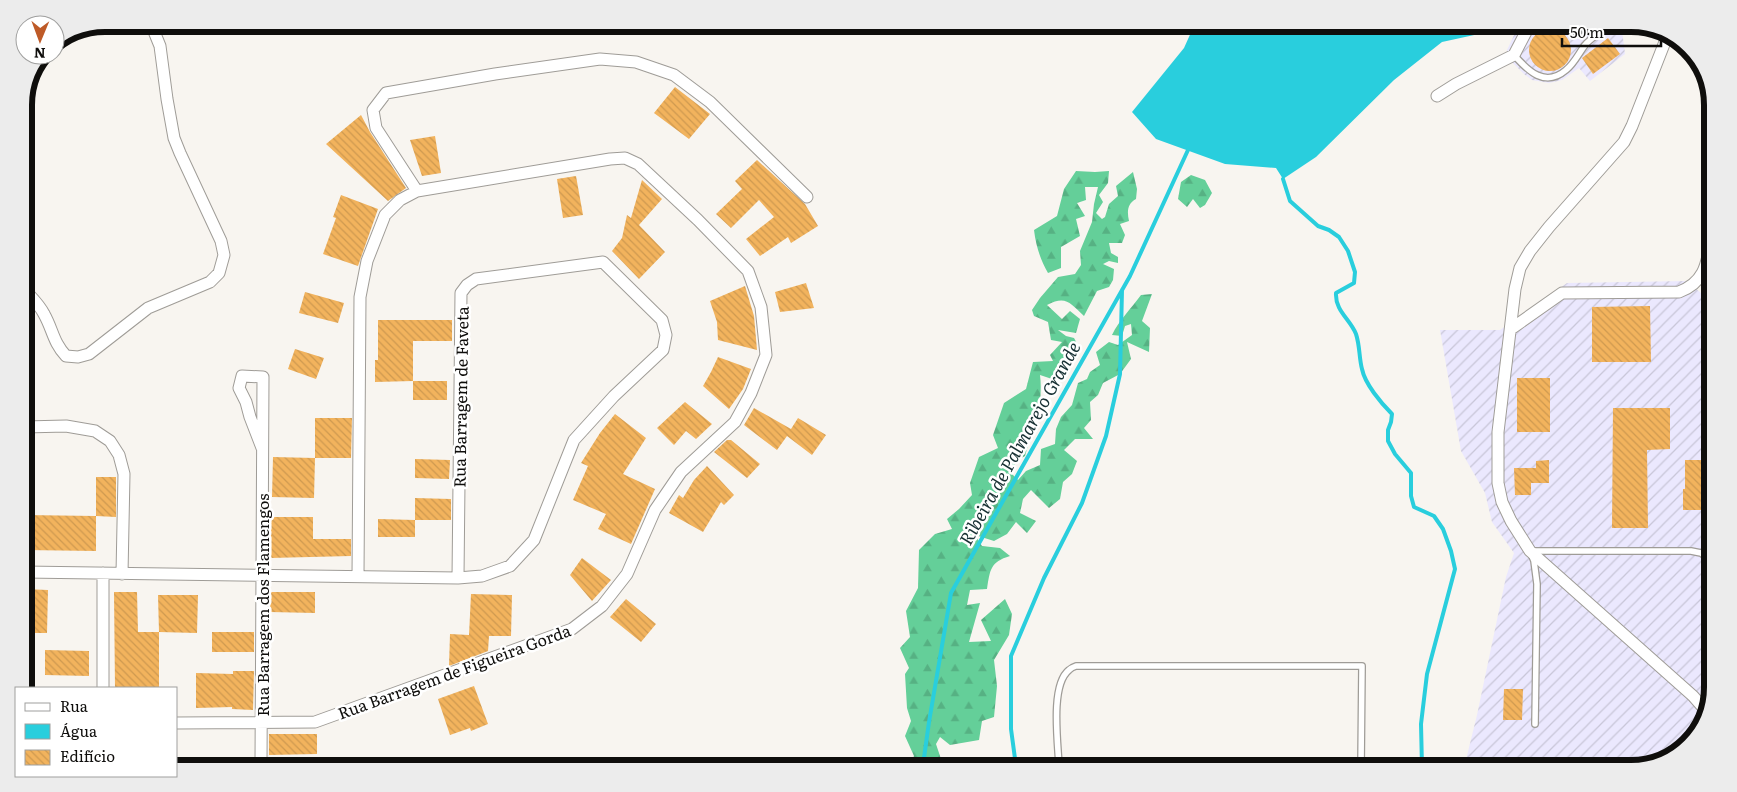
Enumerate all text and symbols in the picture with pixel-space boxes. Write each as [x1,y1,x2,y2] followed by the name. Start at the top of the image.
[15,15,65,65] north arrow
[1562,15,1661,47] scale bar
[1570,20,1604,43] text: 50 m
[33,44,46,64] text: N
[446,306,474,488] street label: Rua Barragem de Faveta
[952,336,1086,550] water label: Ribeira de Palmarejo Grande
[250,494,274,716] street label: Rua Barragem dos Flamengos
[334,617,574,724] street label: Rua Barragem de Figueira Gorda
[15,687,178,777] legend
[60,694,89,717] text: Rua
[60,719,98,742] text: Água
[60,744,115,767] text: Edifício

